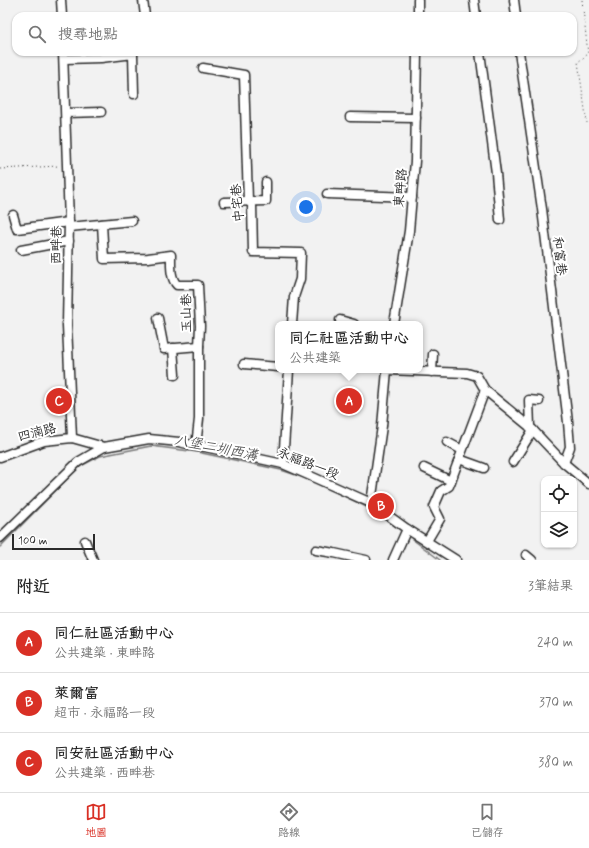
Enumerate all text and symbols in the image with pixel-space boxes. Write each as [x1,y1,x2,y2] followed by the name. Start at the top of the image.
[12,12,577,56] search box
[26,23,48,45] icon: search
[58,25,118,45] text: 搜尋地點
[391,168,411,208] street label: 東畔路
[228,183,248,223] street label: 中宅巷
[296,197,316,217] your location
[48,225,66,265] street label: 西畔巷
[548,236,570,276] street label: 和富巷
[178,293,196,333] street label: 玉山巷
[275,321,423,373] popup
[289,329,409,349] text: 同仁社區活動中心
[289,350,341,367] text: 公共建築
[46,386,72,416] pin: C
[336,386,362,416] pin: A
[16,420,58,446] street label: 四湳路
[173,431,260,465] water label: 八堡二圳西溝
[275,444,341,484] street label: 永福路一段
[541,476,577,548] map controls
[541,476,577,512] button: locate
[368,491,394,521] pin: B
[541,512,577,548] button: layers
[12,532,95,551] scale bar
[18,534,48,548] text: 100 m
[16,576,50,598] text: 附近
[528,578,573,595] text: 3筆結果
[54,624,174,644] text: 同仁社區活動中心
[25,634,33,651] text: A
[537,634,573,651] text: 240 m
[54,645,155,662] text: 公共建築 · 東畔路
[54,684,99,704] text: 萊爾富
[25,694,33,711] text: B
[539,694,573,711] text: 370 m
[54,705,155,722] text: 超市 · 永福路一段
[54,744,174,764] text: 同安社區活動中心
[24,754,34,771] text: C
[538,754,573,771] text: 380 m
[54,765,155,782] text: 公共建築 · 西畔巷
[85,801,107,840] tab: 地圖
[278,801,300,840] tab: 路線
[471,801,504,840] tab: 已儲存

